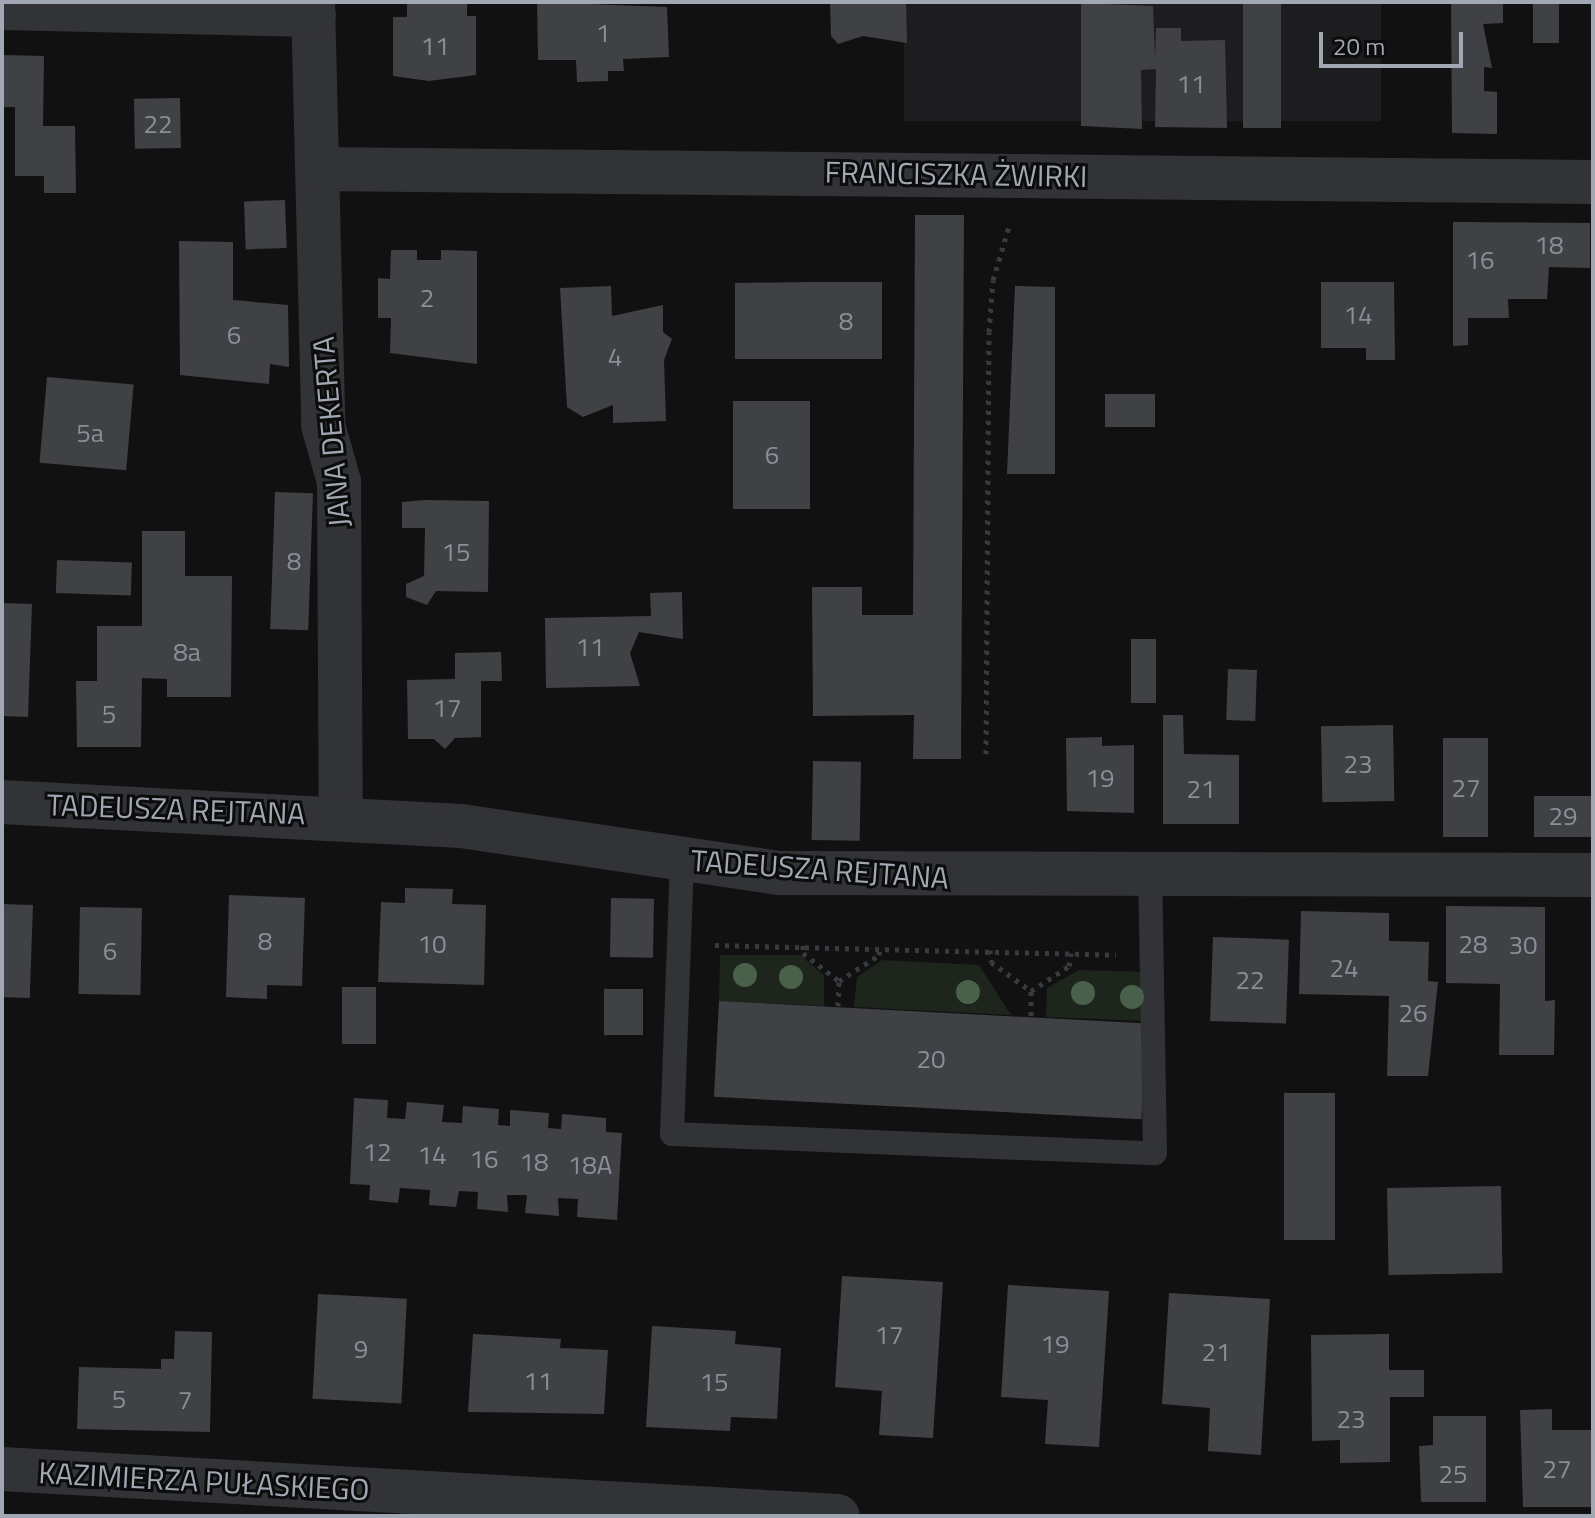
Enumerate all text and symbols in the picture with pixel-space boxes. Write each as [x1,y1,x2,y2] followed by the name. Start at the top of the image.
[1323,16,1467,66] scale bar
[596,17,610,49] house number: 1
[1333,28,1385,64] text: 20 m
[420,30,450,62] house number: 11
[1176,68,1206,100] house number: 11
[143,108,173,140] house number: 22
[824,154,1088,194] street label: FRANCISZKA ŻWIRKI
[1534,229,1564,261] house number: 18
[1465,244,1495,276] house number: 16
[420,282,434,314] house number: 2
[1343,299,1373,331] house number: 14
[839,305,853,337] house number: 8
[227,319,241,351] house number: 6
[305,335,357,529] street label: JANA DEKERTA
[608,341,622,373] house number: 4
[76,417,104,449] house number: 5a
[765,439,779,471] house number: 6
[441,536,471,568] house number: 15
[287,545,301,577] house number: 8
[575,631,605,663] house number: 11
[173,636,201,668] house number: 8a
[432,692,462,724] house number: 17
[102,698,116,730] house number: 5
[1343,748,1373,780] house number: 23
[1085,762,1115,794] house number: 19
[1451,772,1481,804] house number: 27
[1186,773,1216,805] house number: 21
[46,787,306,831] street label: TADEUSZA REJTANA
[1548,800,1578,832] house number: 29
[690,842,950,896] street label: TADEUSZA REJTANA
[258,925,272,957] house number: 8
[417,928,447,960] house number: 10
[1458,928,1488,960] house number: 28
[1508,929,1538,961] house number: 30
[103,935,117,967] house number: 6
[1329,952,1359,984] house number: 24
[1235,964,1265,996] house number: 22
[1398,997,1428,1029] house number: 26
[916,1043,946,1075] house number: 20
[362,1136,392,1168] house number: 12
[417,1139,447,1171] house number: 14
[469,1143,499,1175] house number: 16
[519,1146,549,1178] house number: 18
[568,1149,612,1181] house number: 18A
[874,1319,904,1351] house number: 17
[1040,1328,1070,1360] house number: 19
[354,1333,368,1365] house number: 9
[1201,1336,1231,1368] house number: 21
[523,1365,553,1397] house number: 11
[699,1366,729,1398] house number: 15
[112,1383,126,1415] house number: 5
[178,1384,192,1416] house number: 7
[1336,1403,1366,1435] house number: 23
[1542,1453,1572,1485] house number: 27
[38,1454,370,1508] street label: KAZIMIERZA PUŁASKIEGO
[1438,1458,1468,1490] house number: 25

